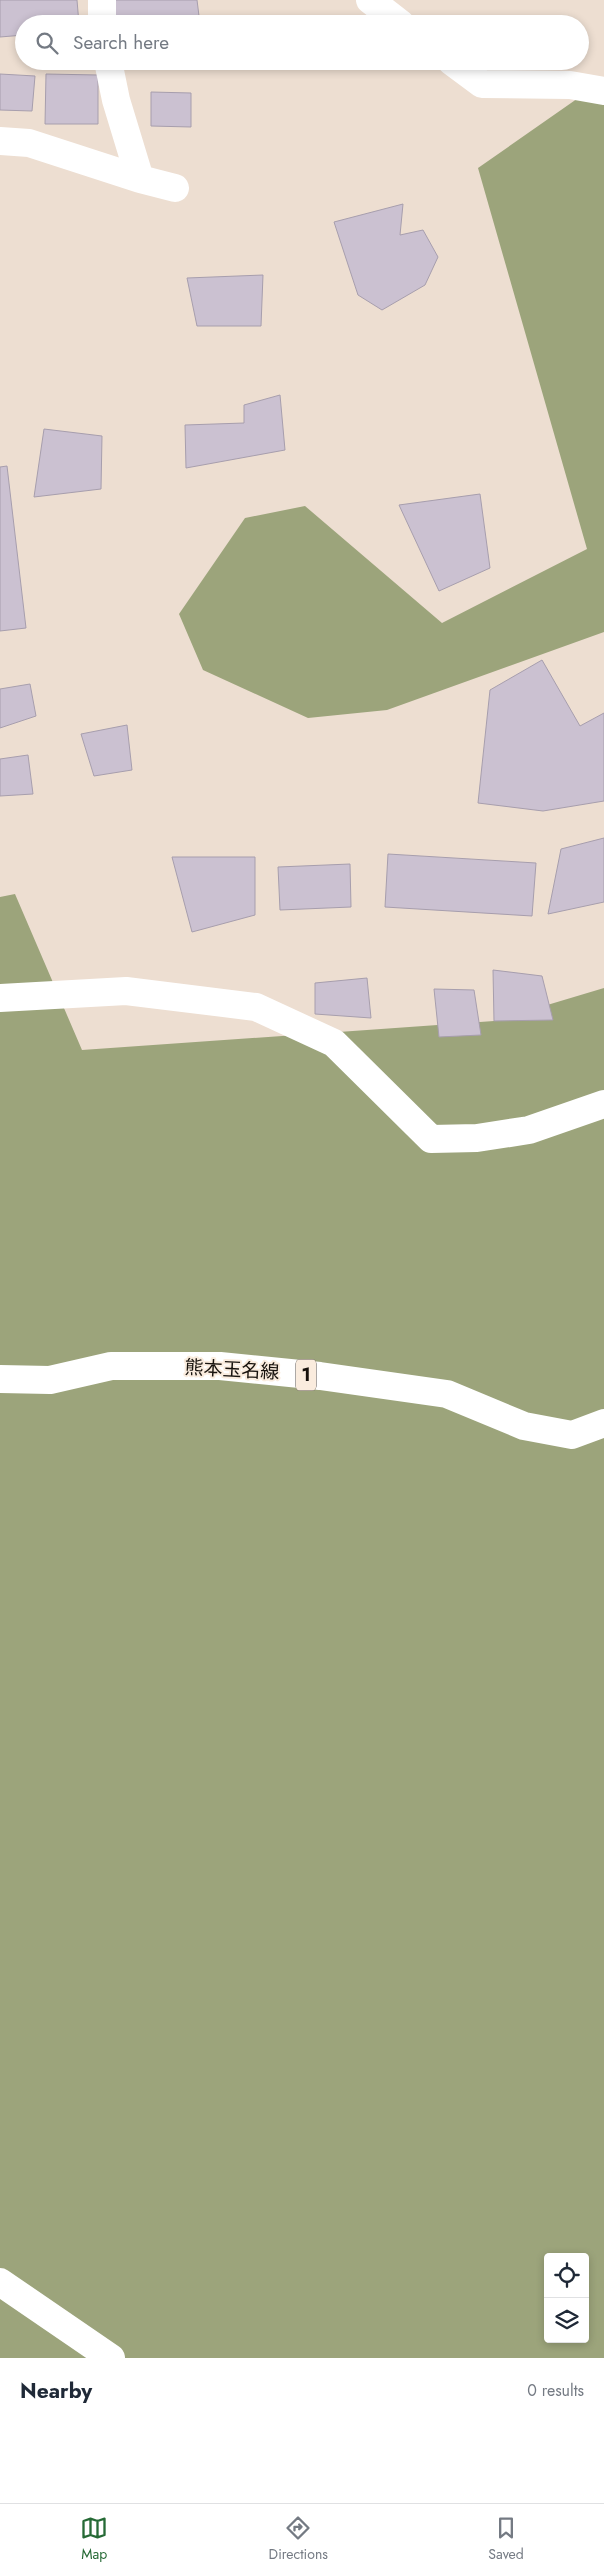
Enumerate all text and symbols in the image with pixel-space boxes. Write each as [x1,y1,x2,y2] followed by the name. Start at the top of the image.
[15,15,589,70] search box
[33,29,61,57] icon: search
[73,29,169,56] text: Search here
[184,1354,280,1385] street label: 熊本玉名線
[296,1360,316,1390] road number: 1
[544,2253,589,2343] map controls
[544,2253,589,2298] button: locate
[544,2298,589,2343] button: layers
[20,2376,92,2406] text: Nearby
[527,2379,584,2402] text: 0 results
[80,2514,108,2564] tab: Map
[269,2514,328,2564] tab: Directions
[488,2514,524,2564] tab: Saved

